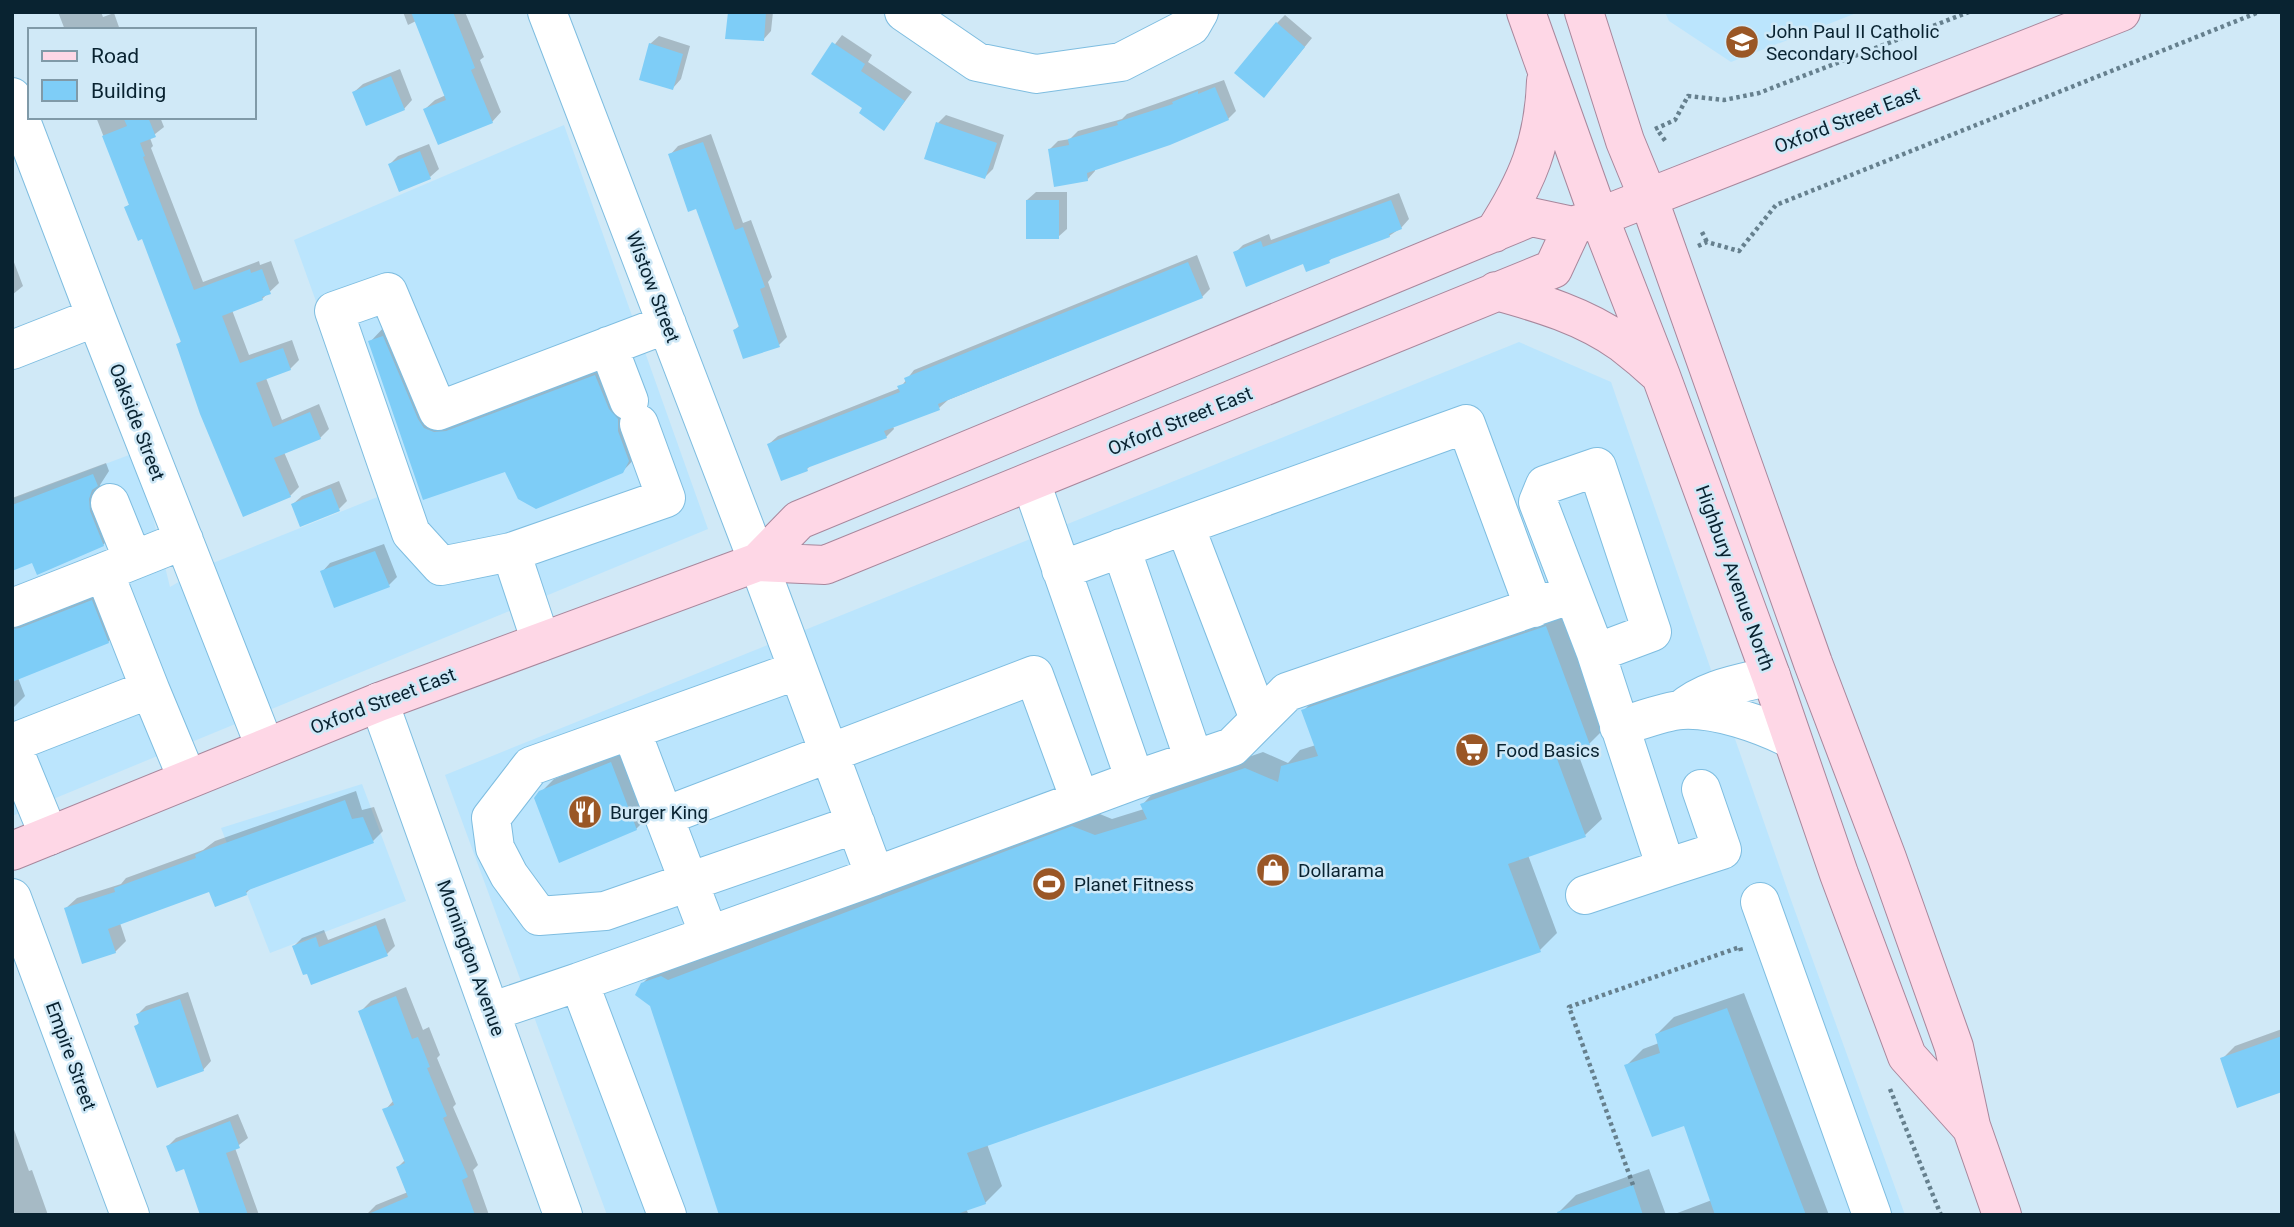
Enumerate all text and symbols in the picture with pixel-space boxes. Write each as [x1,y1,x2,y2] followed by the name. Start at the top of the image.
[1766,20,1940,65] place label: John Paul II Catholic Secondary School
[1723,23,1761,61] school or university icon: John Paul II Catholic Secondary School
[28,28,256,119] legend
[91,44,139,68] text: Road
[91,79,166,103] text: Building
[1771,82,1923,158] street label: Oxford Street East
[621,228,685,346] street label: Wistow Street
[104,360,170,484] street label: Oakside Street
[1104,382,1256,460] street label: Oxford Street East
[1691,482,1779,674] street label: Highbury Avenue North
[307,663,459,739] street label: Oxford Street East
[1453,731,1491,769] supermarket icon: Food Basics
[1496,739,1600,762] place label: Food Basics
[566,793,604,831] restaurant icon: Burger King
[610,801,708,824] place label: Burger King
[1254,851,1292,889] shop icon: Dollarama
[1298,859,1384,882] place label: Dollarama
[1030,865,1068,903] sports icon: Planet Fitness
[1074,873,1194,896] place label: Planet Fitness
[432,877,510,1039] street label: Mornington Avenue
[41,999,101,1113] street label: Empire Street

